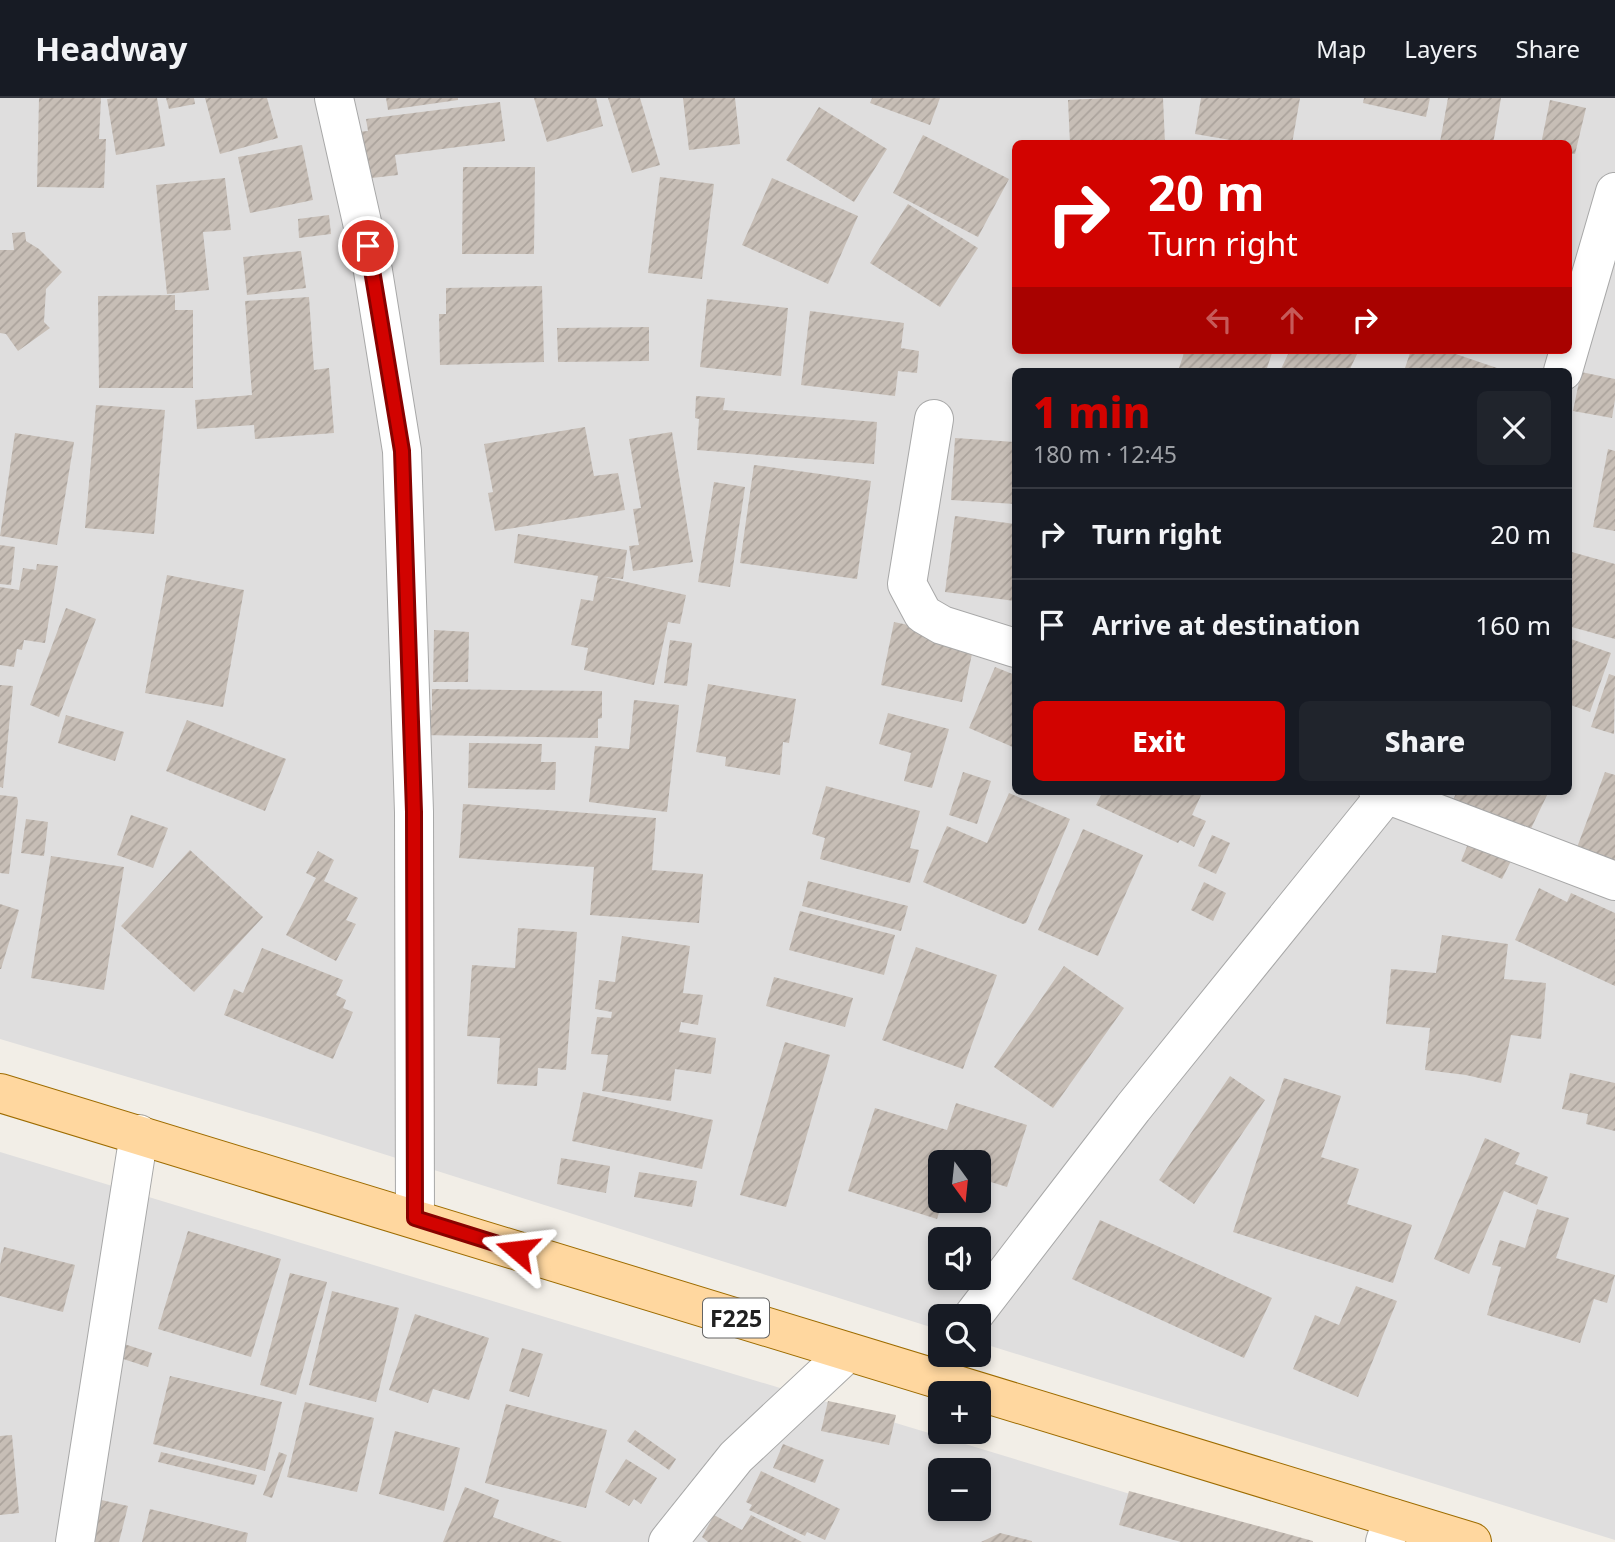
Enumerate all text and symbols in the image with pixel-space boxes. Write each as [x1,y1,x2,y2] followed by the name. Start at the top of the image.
[35,26,187,71] text: Headway
[1316,32,1366,65] text: Map
[1404,32,1478,65] text: Layers
[1516,32,1580,65] text: Share
[1148,159,1265,225] text: 20 m
[1033,168,1124,259] icon: right
[338,216,398,276] pin
[1148,222,1298,265] text: Turn right
[349,227,387,265] icon: arrive
[1200,301,1238,339] icon: left
[1273,301,1311,339] icon: ahead
[1346,301,1384,339] icon: right
[1033,383,1150,440] text: 1 min
[1477,391,1551,465] button: close
[1033,438,1177,470] text: 180 m · 12:45
[1033,515,1071,553] icon: right
[1092,516,1222,552] text: Turn right
[1490,516,1551,552] text: 20 m
[1033,606,1071,644] icon: arrive
[1092,607,1361,643] text: Arrive at destination
[1475,607,1551,643] text: 160 m
[1033,701,1285,781] button: Exit
[1299,701,1551,781] button: Share
[928,1150,990,1213] north arrow
[928,1150,991,1521] map controls
[480,1213,554,1287] position arrow
[928,1227,991,1290] button: sound
[703,1298,769,1338] road number: F225
[928,1304,991,1367] button: search
[928,1381,991,1444] button: +
[928,1458,991,1521] button: −

